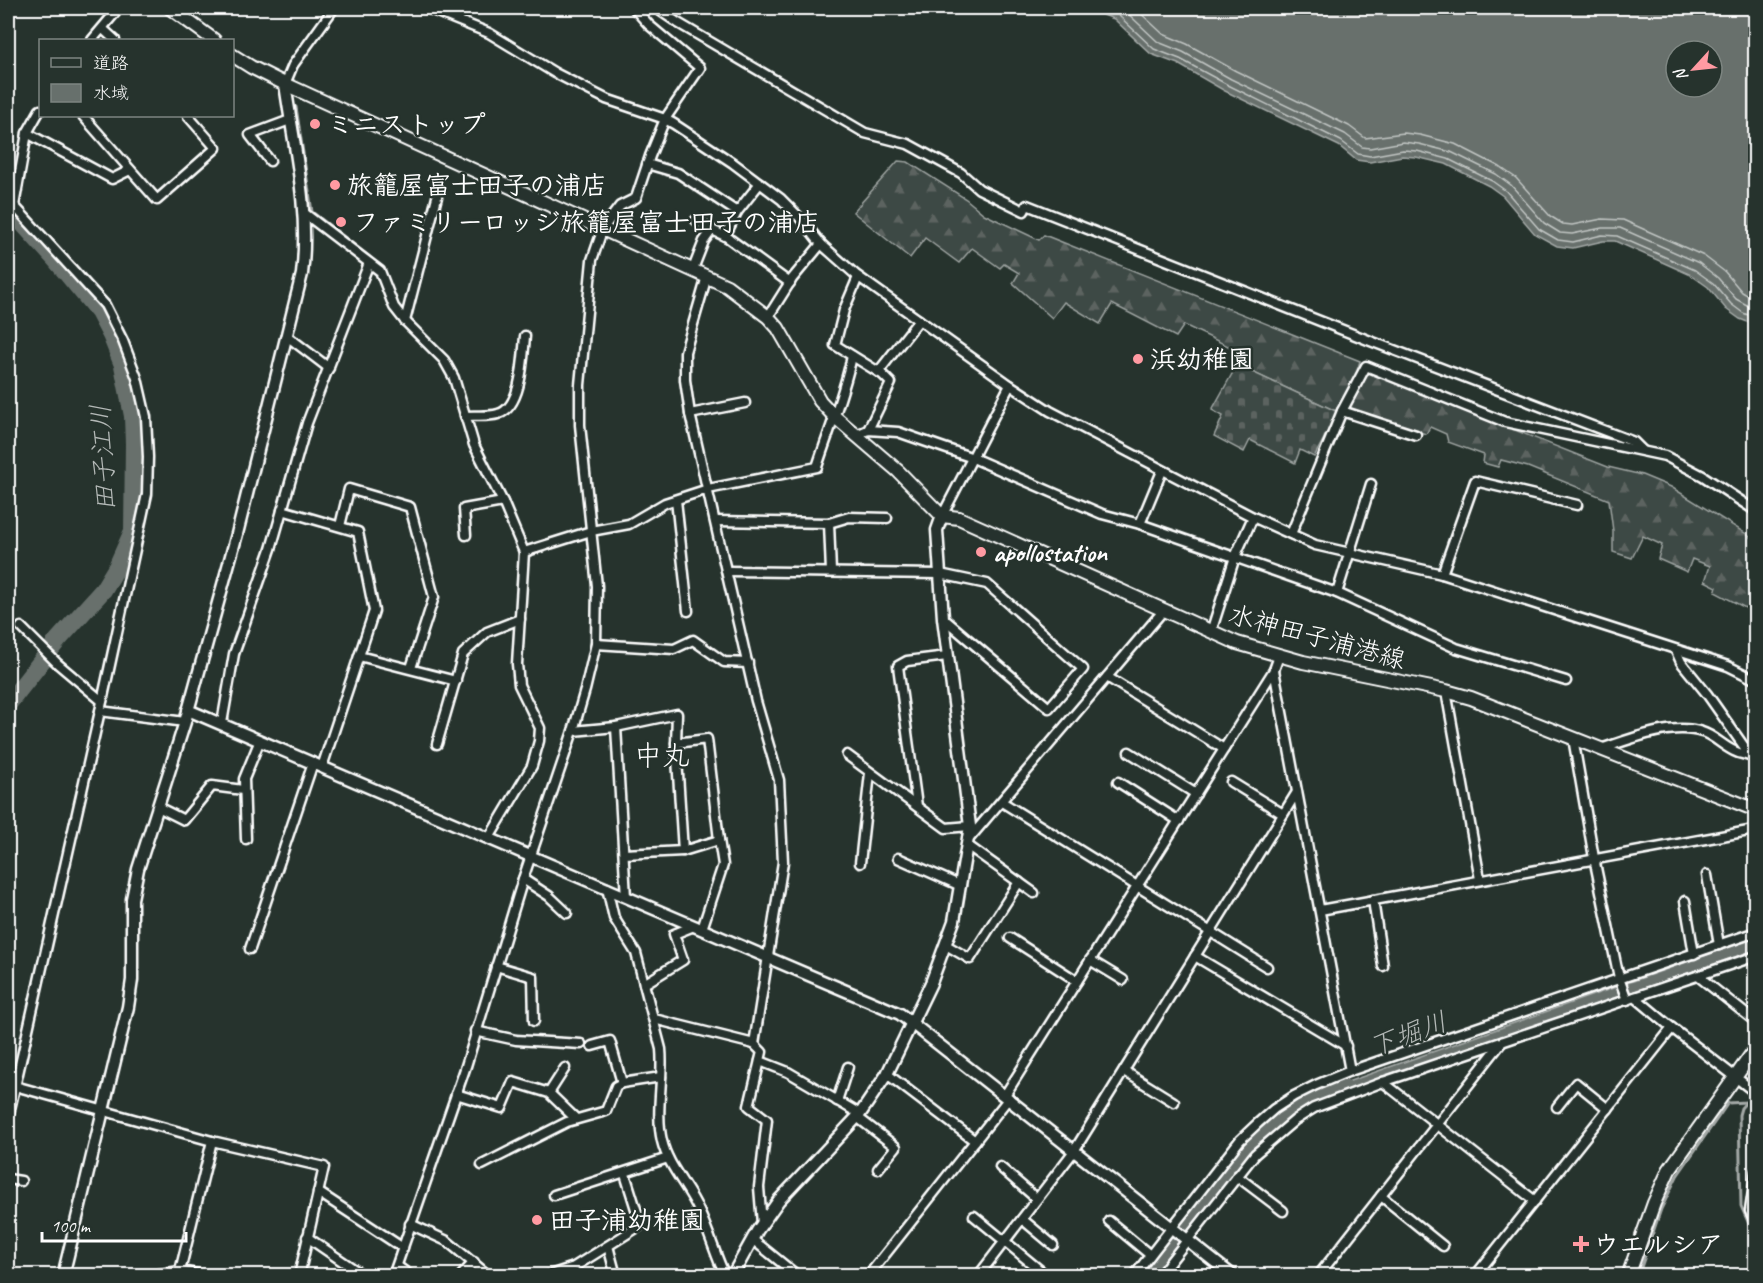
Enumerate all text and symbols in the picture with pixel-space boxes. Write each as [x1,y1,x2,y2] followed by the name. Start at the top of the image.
[39,39,234,117] legend
[1664,39,1724,99] north arrow
[93,52,129,74] text: 道路
[1669,64,1693,84] text: N
[93,82,129,104] text: 水域
[327,108,486,141] place label: ミニストップ
[308,117,322,131] marker: ミニストップ
[347,169,607,202] place label: 旅籠屋富士田子の浦店
[328,178,342,192] marker: 旅籠屋富士田子の浦店
[353,206,820,239] place label: ファミリーロッジ旅籠屋富士田子の浦店
[334,215,348,229] marker: ファミリーロッジ旅籠屋富士田子の浦店
[1150,343,1254,376] place label: 浜幼稚園
[1131,352,1145,366] marker: 浜幼稚園
[83,403,123,513] water label: 田子江川
[993,536,1108,569] place label: apollostation
[974,545,988,559] marker: apollostation
[1225,598,1409,676] street label: 水神田子浦港線
[634,738,690,773] district label: 中丸
[1364,1004,1452,1064] water label: 下堀川
[549,1204,705,1237] place label: 田子浦幼稚園
[42,1205,186,1243] scale bar
[530,1213,544,1227] marker: 田子浦幼稚園
[51,1215,92,1237] text: 100 m
[1593,1228,1724,1261] place label: ウエルシア
[1574,1237,1588,1251] marker: ウエルシア

